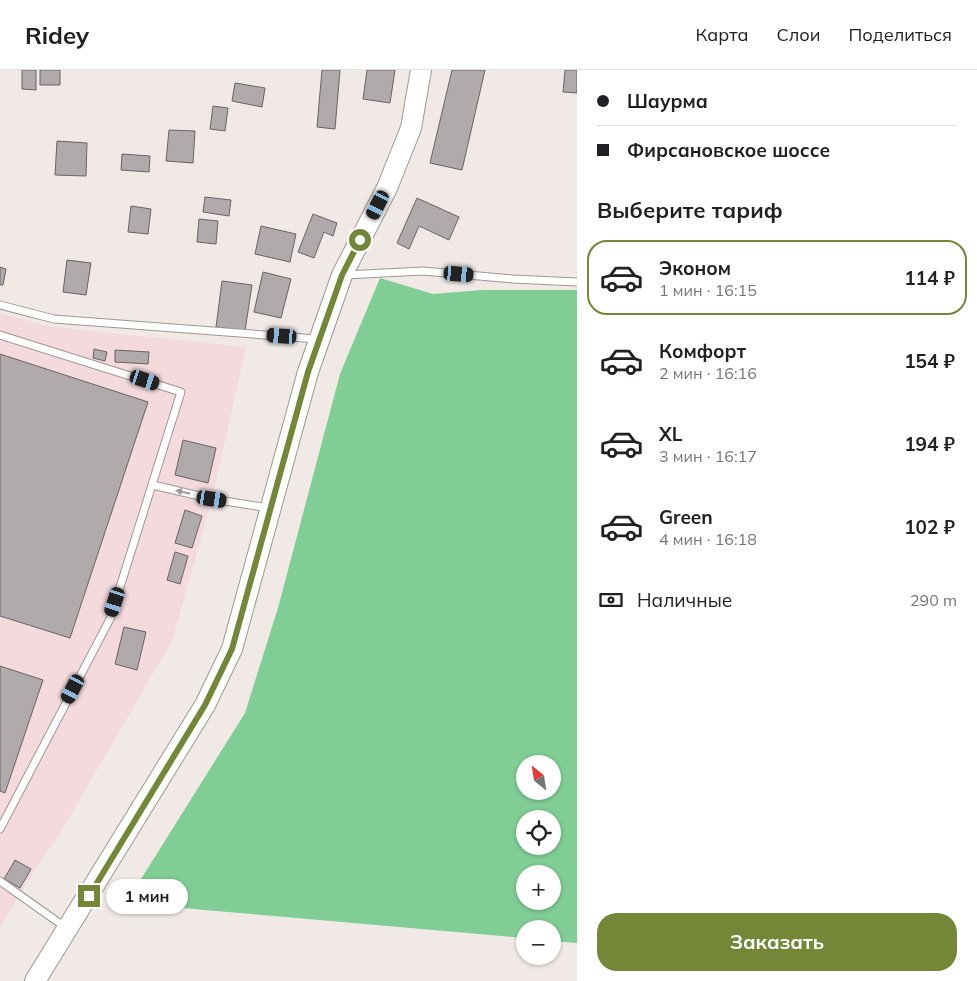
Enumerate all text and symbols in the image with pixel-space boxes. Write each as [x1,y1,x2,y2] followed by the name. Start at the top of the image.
[25,20,89,50] text: Ridey
[696,23,748,46] text: Карта
[776,23,821,46] text: Слои
[849,23,952,46] text: Поделиться
[627,89,708,113] text: Шаурма
[627,138,830,162] text: Фирсановское шоссе
[364,188,391,222] car
[597,196,783,224] text: Выберите тариф
[349,229,371,251] route start
[599,255,644,300] icon: car
[659,256,731,280] text: Эконом
[443,265,474,283] car
[904,266,955,290] text: 114 ₽
[659,280,757,300] text: 1 мин · 16:15
[266,327,297,345] car
[599,338,644,383] icon: car
[659,339,746,363] text: Комфорт
[904,349,955,373] text: 154 ₽
[659,363,757,383] text: 2 мин · 16:16
[128,368,161,392] car
[599,421,644,466] icon: car
[659,422,682,446] text: XL
[904,432,955,456] text: 194 ₽
[659,446,757,466] text: 3 мин · 16:17
[175,488,190,496] one-way arrow
[196,489,227,509] car
[599,504,644,549] icon: car
[659,505,713,529] text: Green
[904,515,955,539] text: 102 ₽
[659,529,757,549] text: 4 мин · 16:18
[103,585,126,619] car
[597,586,625,614] icon: cash
[637,588,732,612] text: Наличные
[910,590,957,610] text: 290 m
[59,672,86,706] car
[516,755,561,800] north arrow
[516,755,561,965] map controls
[516,810,561,855] button: locate
[516,865,561,910] button: +
[106,878,189,914] callout: 1 мин
[78,885,100,907] route end
[125,886,169,906] text: 1 мин
[597,913,957,971] button: Заказать
[516,920,561,965] button: −

